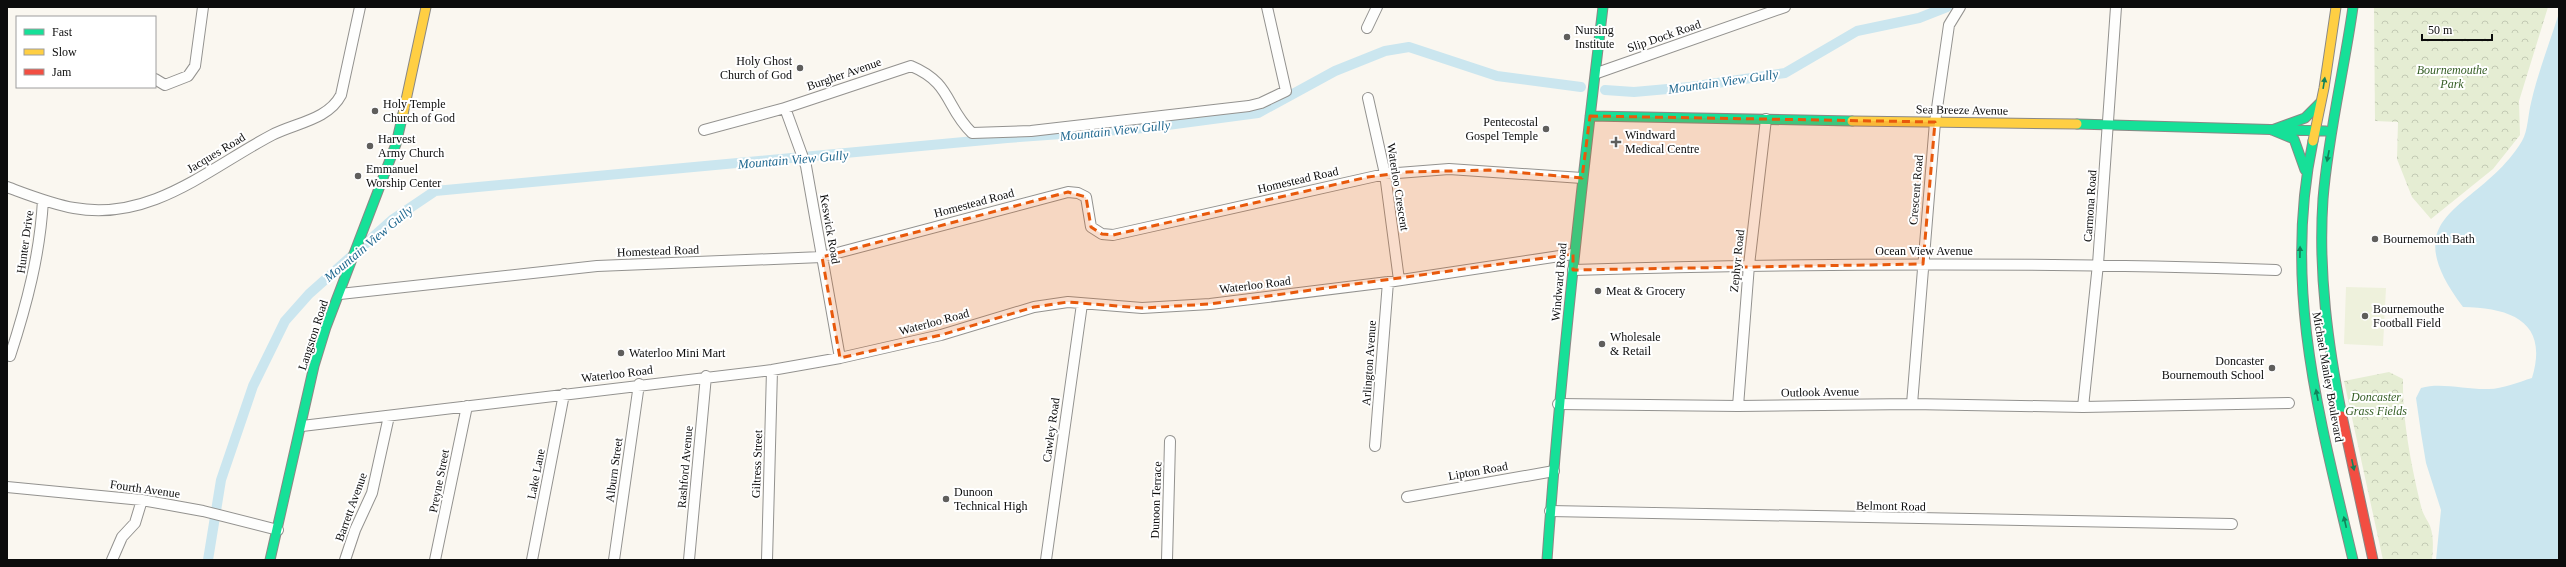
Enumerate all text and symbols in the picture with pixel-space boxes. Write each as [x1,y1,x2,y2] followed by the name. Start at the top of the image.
[16,16,156,88] legend
[2422,16,2492,42] scale bar
[1625,17,1703,55] street label: Slip Dock Road
[1575,23,1614,51] place label: Nursing Institute
[2428,23,2453,37] text: 50 m
[52,25,73,39] text: Fast
[1562,32,1572,42] marker: Nursing Institute
[52,45,77,59] text: Slow
[720,54,793,82] place label: Holy Ghost Church of God
[805,55,883,93] street label: Burgher Avenue
[795,63,805,73] marker: Holy Ghost Church of God
[2417,63,2488,91] park label: Bournemouthe Park
[52,65,72,79] text: Jam
[1666,66,1779,97] water label: Mountain View Gully
[2321,77,2327,89] one-way arrow
[383,97,455,125] place label: Holy Temple Church of God
[1916,102,2008,118] street label: Sea Breeze Avenue
[370,106,380,116] marker: Holy Temple Church of God
[1465,115,1539,143] place label: Pentecostal Gospel Temple
[1058,117,1171,144] water label: Mountain View Gully
[1541,124,1551,134] marker: Pentecostal Gospel Temple
[1625,128,1699,156] place label: Windward Medical Centre
[184,130,248,176] street label: Jacques Road
[378,132,444,160] place label: Harvest Army Church
[1610,136,1622,148] marker: Windward Medical Centre
[365,141,375,151] marker: Harvest Army Church
[1384,142,1412,233] street label: Waterloo Crescent
[736,147,849,172] water label: Mountain View Gully
[2325,150,2331,162] one-way arrow
[1906,154,1926,226] street label: Crescent Road
[366,162,441,190] place label: Emmanuel Worship Center
[1256,164,1340,196] street label: Homestead Road
[2080,169,2100,243] street label: Carmona Road
[353,171,363,181] marker: Emmanuel Worship Center
[932,186,1016,220] street label: Homestead Road
[817,193,843,265] street label: Keswick Road
[320,202,416,285] water label: Mountain View Gully
[14,210,36,274] street label: Hunter Drive
[1727,229,1747,293] street label: Zephyr Road
[2383,232,2475,246] place label: Bournemouth Bath
[2370,234,2380,244] marker: Bournemouth Bath
[1549,242,1569,322] street label: Windward Road
[617,243,699,259] street label: Homestead Road
[1875,244,1973,258] street label: Ocean View Avenue
[2297,245,2303,258] one-way arrow
[1218,274,1292,296] street label: Waterloo Road
[1606,284,1685,298] place label: Meat & Grocery
[1593,286,1603,296] marker: Meat & Grocery
[295,298,331,372] street label: Langston Road
[2373,302,2444,330] place label: Bournemouthe Football Field
[897,306,971,338] street label: Waterloo Road
[2310,311,2346,443] street label: Michael Manley Boulevard
[2360,311,2370,321] marker: Bournemouthe Football Field
[1359,320,1379,406] street label: Arlington Avenue
[1610,330,1661,358] place label: Wholesale & Retail
[1597,339,1607,349] marker: Wholesale & Retail
[629,346,726,360] place label: Waterloo Mini Mart
[616,348,626,358] marker: Waterloo Mini Mart
[2162,354,2265,382] place label: Doncaster Bournemouth School
[580,363,654,385] street label: Waterloo Road
[2267,363,2277,373] marker: Doncaster Bournemouth School
[1781,384,1859,400] street label: Outlook Avenue
[2313,389,2319,401] one-way arrow
[2345,390,2407,418] park label: Doncaster Grass Fields
[1040,397,1062,463] street label: Cawley Road
[674,425,696,509] street label: Rashford Avenue
[749,429,765,498] street label: Giltress Street
[603,436,626,503] street label: Alburn Street
[426,447,452,514] street label: Preyne Street
[524,448,548,500] street label: Lake Lane
[1447,459,1509,483] street label: Lipton Road
[2350,459,2356,471] one-way arrow
[1148,461,1164,539] street label: Dunoon Terrace
[332,471,370,543] street label: Barrett Avenue
[109,477,181,501] street label: Fourth Avenue
[954,485,1027,513] place label: Dunoon Technical High
[941,494,951,504] marker: Dunoon Technical High
[1856,498,1926,514] street label: Belmont Road
[2341,516,2347,528] one-way arrow

